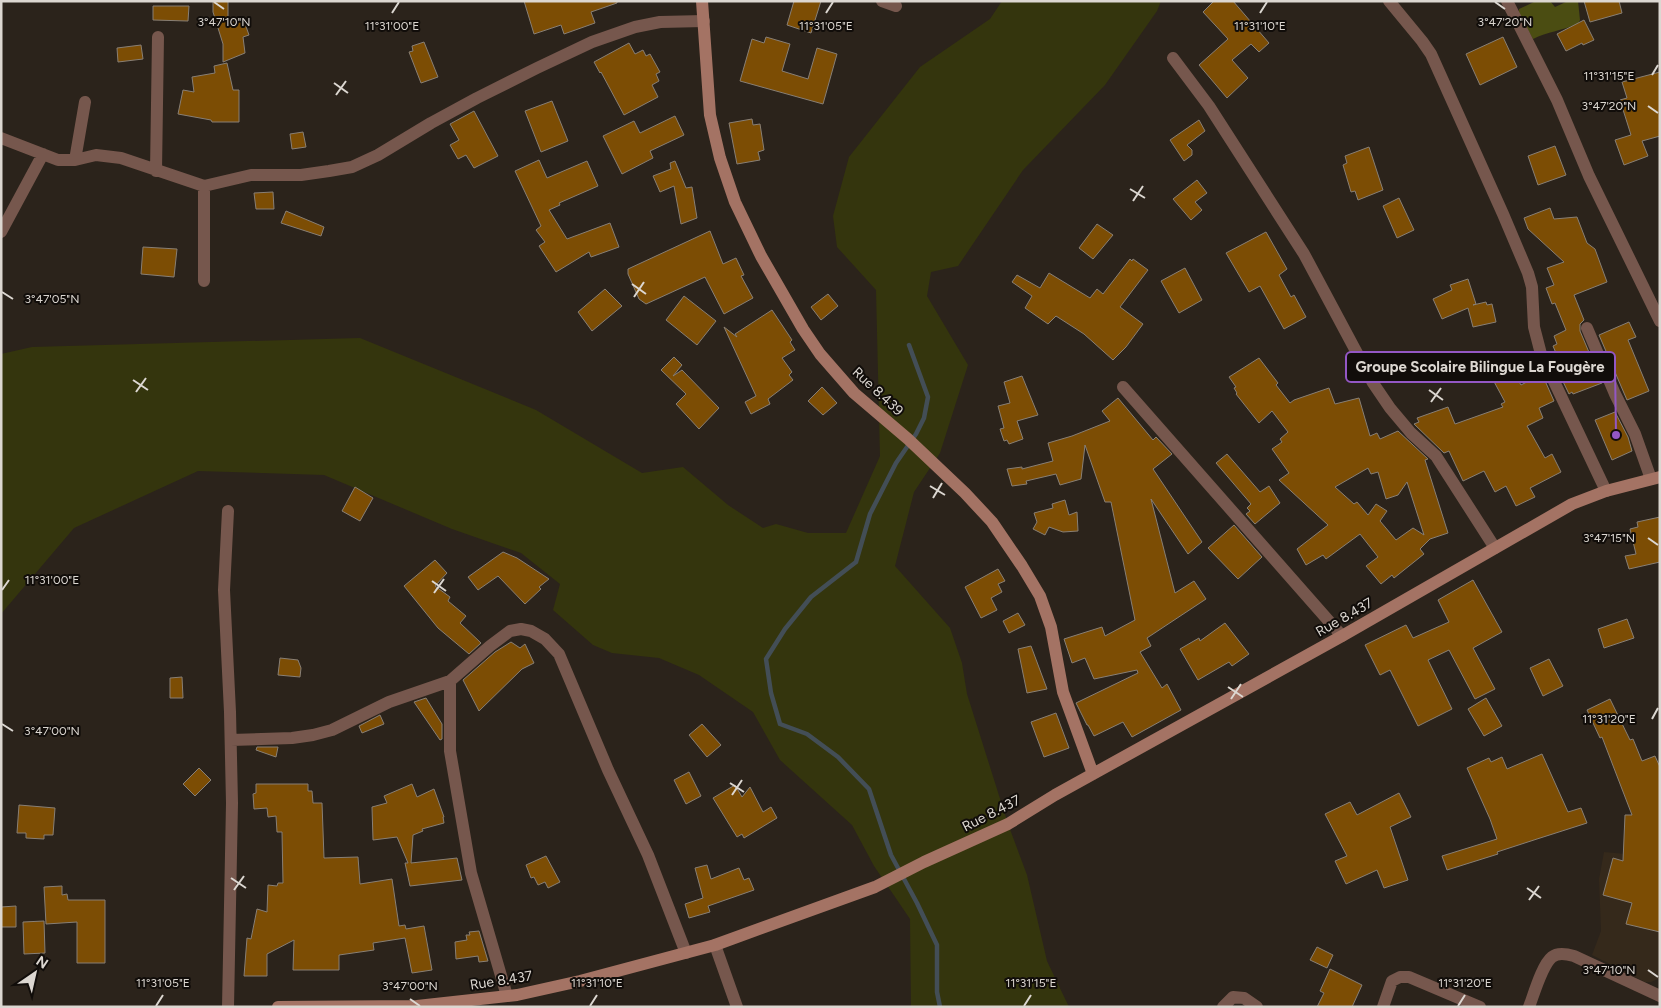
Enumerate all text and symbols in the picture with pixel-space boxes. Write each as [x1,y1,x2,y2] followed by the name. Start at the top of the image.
[197,15,251,29] text: 3°47'10"N
[1478,15,1532,29] text: 3°47'20"N
[365,19,419,33] text: 11°31'00"E
[799,19,853,33] text: 11°31'05"E
[1234,19,1286,33] text: 11°31'10"E
[1583,69,1635,83] text: 11°31'15"E
[1582,99,1636,113] text: 3°47'20"N
[25,292,79,306] text: 3°47'05"N
[1346,352,1615,382] callout: Groupe Scolaire Bilingue La Fougère
[1355,358,1605,376] text: Groupe Scolaire Bilingue La Fougère
[849,364,907,419] street label: Rue 8.439
[1583,531,1635,545] text: 3°47'15"N
[25,573,79,587] text: 11°31'00"E
[1313,594,1376,641] street label: Rue 8.437
[1582,712,1636,726] text: 11°31'20"E
[24,724,80,738] text: 3°47'00"N
[959,791,1024,835] street label: Rue 8.437
[10,948,60,998] north arrow
[33,953,51,973] text: N
[1582,963,1636,977] text: 3°47'10"N
[469,967,534,994] street label: Rue 8.437
[136,976,190,990] text: 11°31'05"E
[571,976,623,990] text: 11°31'10"E
[1005,976,1057,990] text: 11°31'15"E
[1438,976,1492,990] text: 11°31'20"E
[382,979,438,993] text: 3°47'00"N

